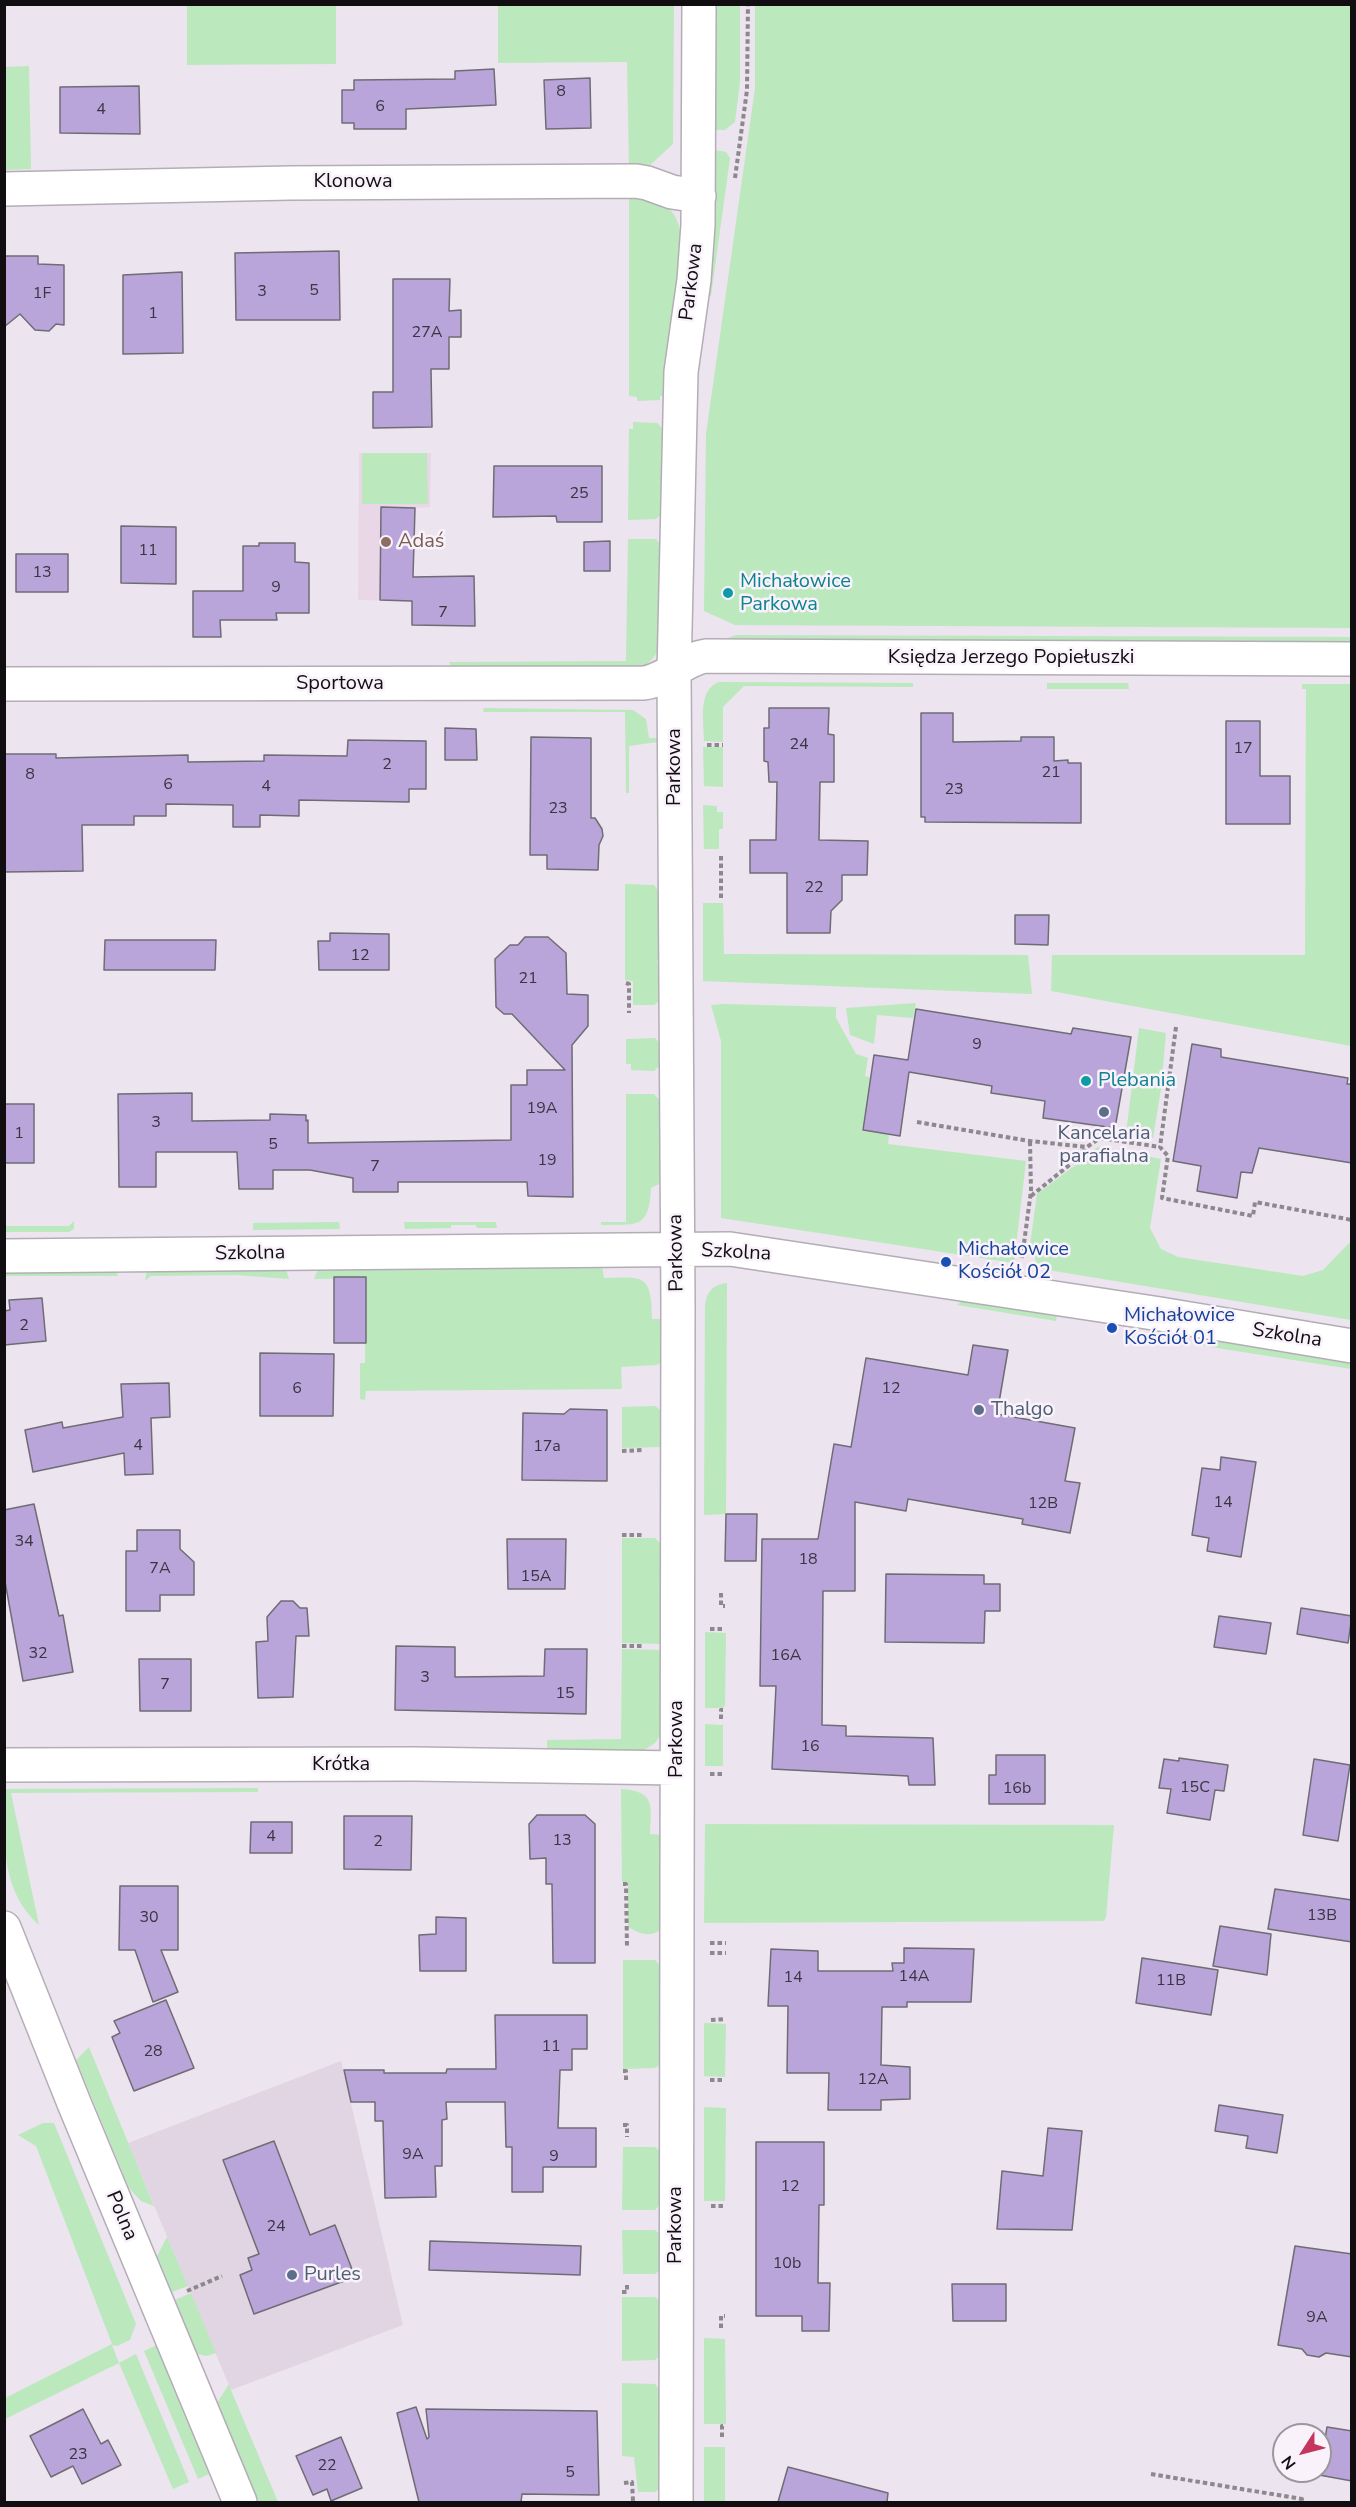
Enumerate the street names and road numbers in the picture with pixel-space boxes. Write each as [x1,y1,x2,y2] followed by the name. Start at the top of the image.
[314,170,392,194] street label: Klonowa
[675,242,709,322] street label: Parkowa
[888,646,1134,670] street label: Księdza Jerzego Popiełuszki
[296,672,384,696] street label: Sportowa
[663,728,687,806] street label: Parkowa
[664,1214,690,1292] street label: Parkowa
[700,1239,772,1267] street label: Szkolna
[215,1241,285,1267] street label: Szkolna
[1250,1319,1324,1353] street label: Szkolna
[665,1700,689,1778] street label: Parkowa
[312,1753,370,1777] street label: Krótka
[664,2186,688,2264] street label: Parkowa
[100,2188,142,2244] street label: Polna

